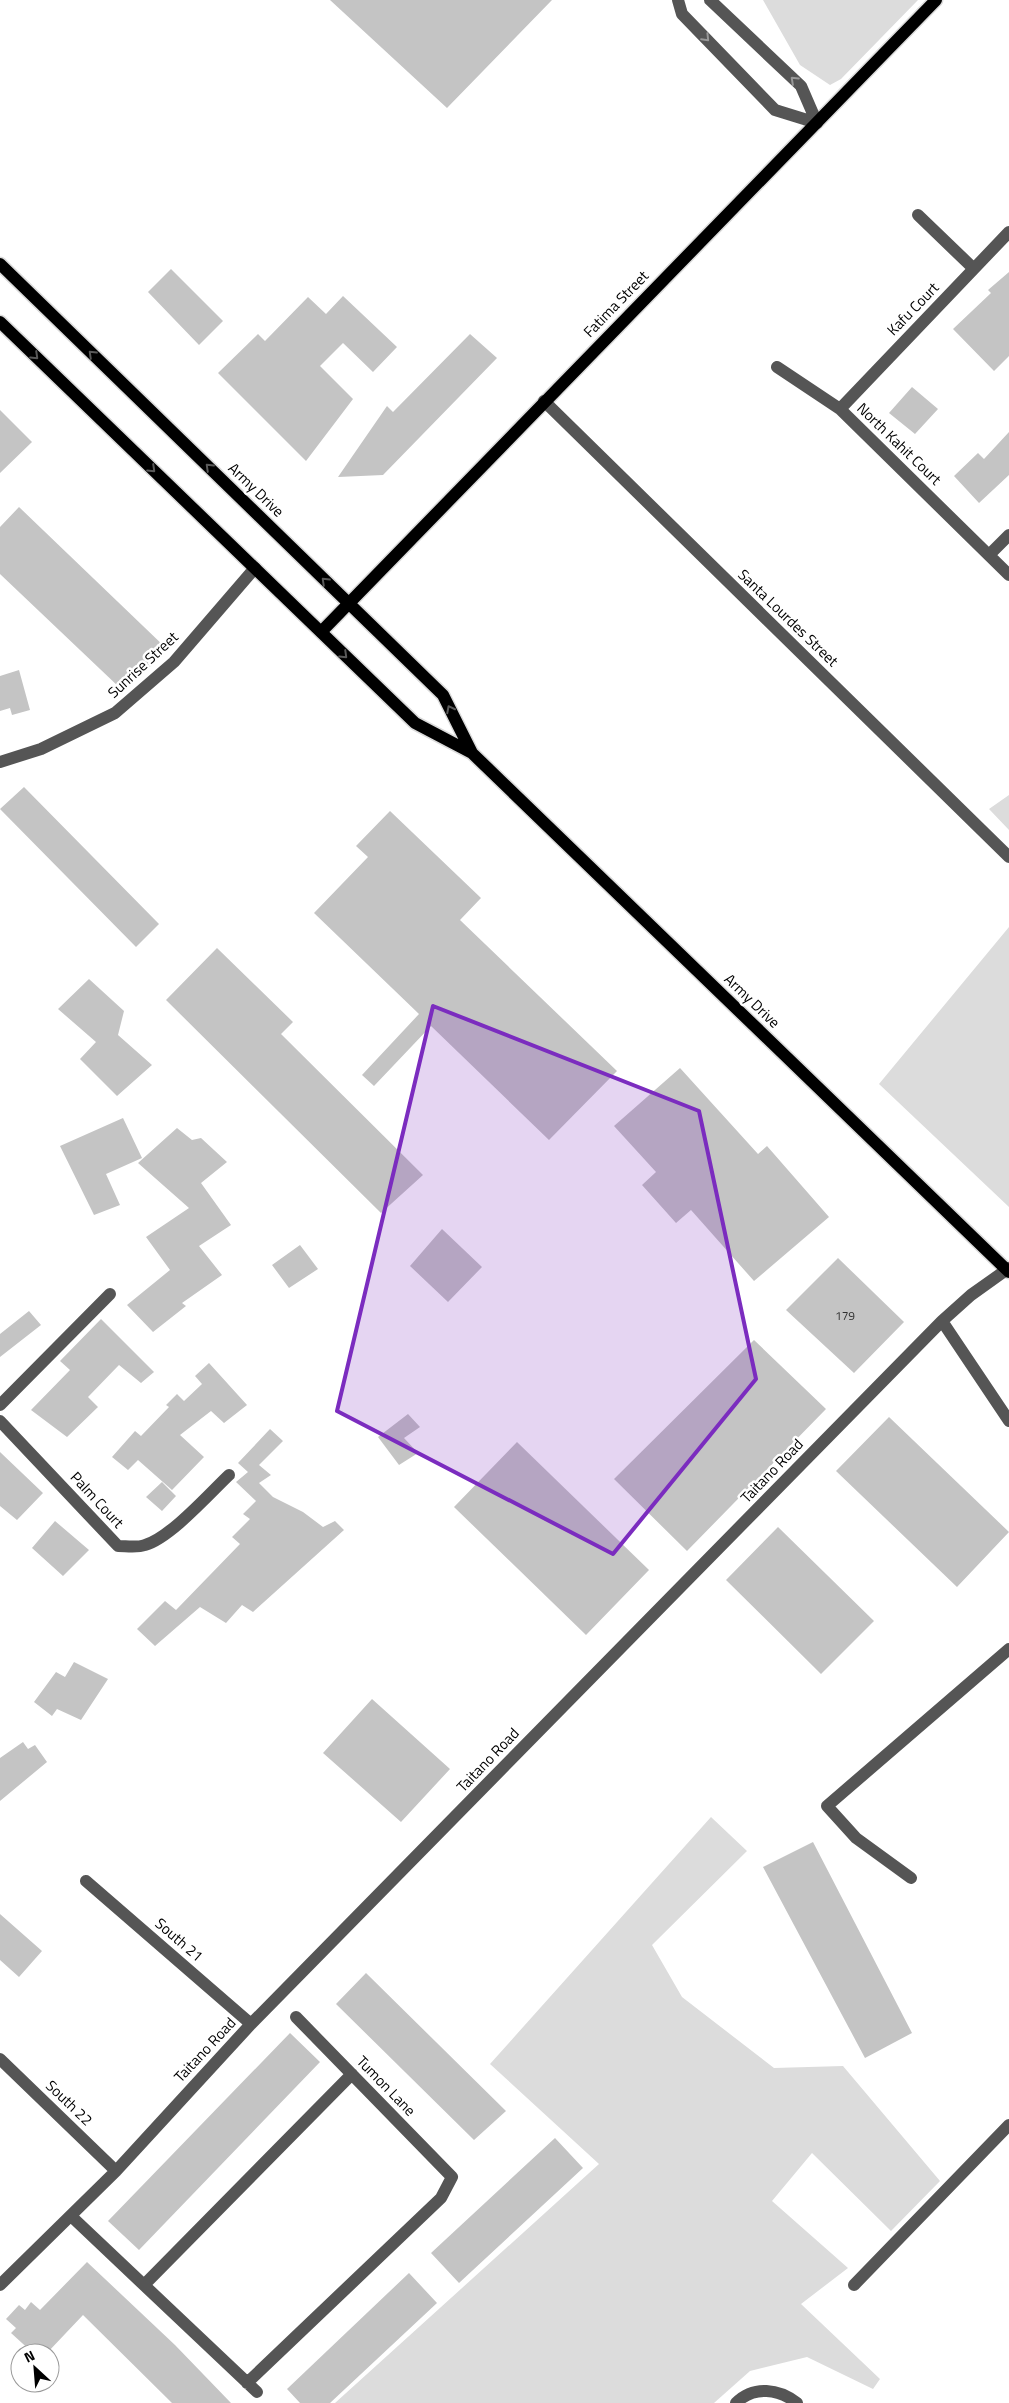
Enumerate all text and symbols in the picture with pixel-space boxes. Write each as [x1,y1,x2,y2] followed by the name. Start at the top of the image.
[700,33,709,42] one-way arrow
[791,77,800,86] one-way arrow
[578,264,654,342] street label: Fatima Street
[881,276,945,341] street label: Kafu Court
[29,350,38,359] one-way arrow
[89,351,98,360] one-way arrow
[852,397,947,491] street label: North Kahit Court
[223,457,289,522] street label: Army Drive
[146,463,155,472] one-way arrow
[205,464,214,473] one-way arrow
[733,563,844,672] street label: Santa Lourdes Street
[322,578,331,587] one-way arrow
[102,625,184,703] street label: Sunrise Street
[339,649,348,658] one-way arrow
[446,705,456,714] one-way arrow
[719,968,785,1033] street label: Army Drive
[835,1306,855,1325] house number: 179
[735,1433,808,1508] street label: Taitano Road
[65,1466,130,1534] street label: Palm Court
[451,1722,524,1797] street label: Taitano Road
[150,1912,209,1967] street label: South 21
[168,2012,241,2087] street label: Taitano Road
[351,2050,421,2121] street label: Tumon Lane
[41,2074,98,2131] street label: South 22
[10,2343,60,2393] north arrow
[20,2344,38,2367] text: N

